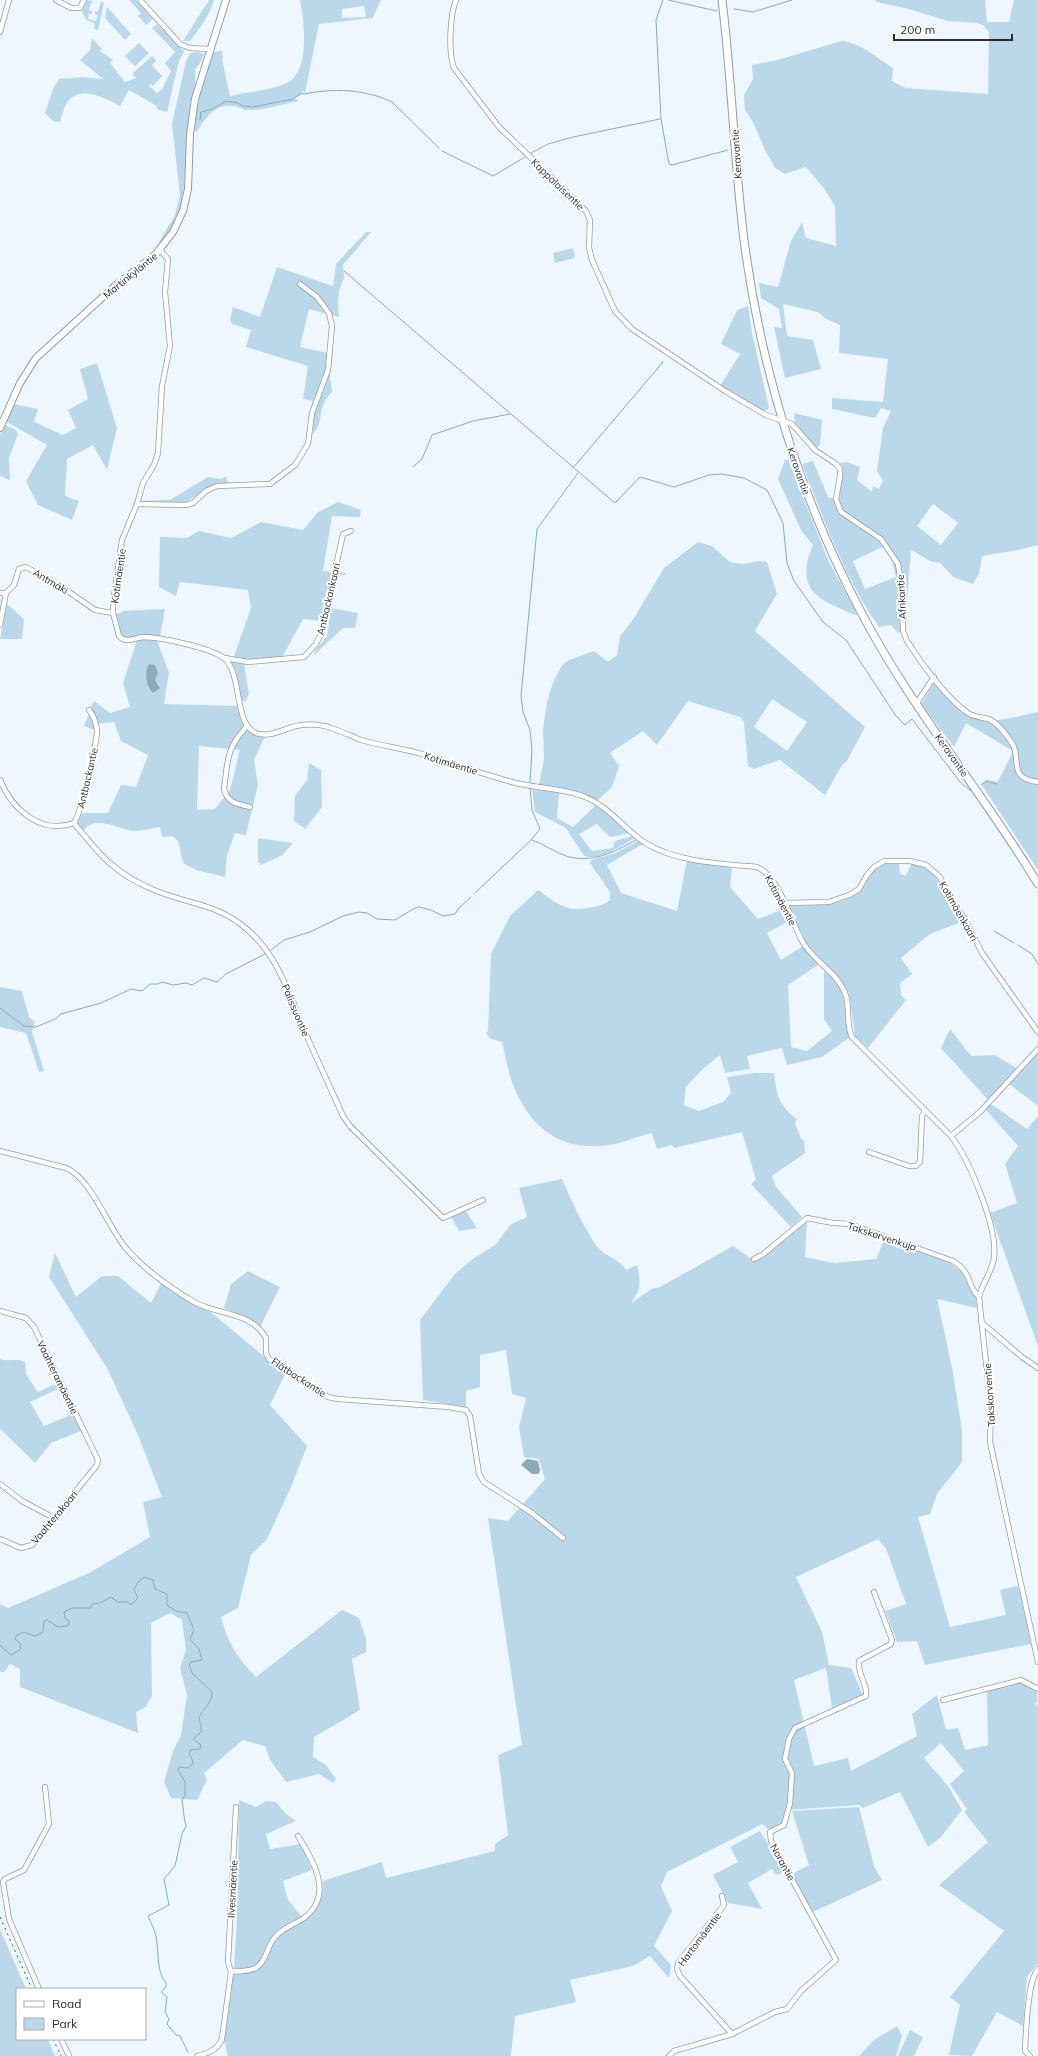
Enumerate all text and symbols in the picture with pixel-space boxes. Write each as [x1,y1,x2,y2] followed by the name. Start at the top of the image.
[894,16,1012,42] scale bar
[900,22,935,37] text: 200 m
[728,129,745,179] street label: Keravantie
[528,156,587,213] street label: Kappalaisentie
[101,250,160,301] street label: Martinkyläntie
[784,446,813,497] street label: Keravantie
[108,548,129,604] street label: Kotimäentie
[314,562,343,636] street label: Antbackankaari
[31,566,71,597] street label: Antmäki
[894,574,909,620] street label: Afrikantie
[932,731,971,779] street label: Keravantie
[74,746,101,810] street label: Antbackantie
[423,749,479,778] street label: Kotimäentie
[762,873,799,928] street label: Kotimäentie
[936,879,981,943] street label: Kotimäenkaari
[279,982,312,1038] street label: Palissuontie
[846,1219,918,1254] street label: Takskorvenkuja
[34,1338,81,1416] street label: Vaahteramäentie
[269,1355,329,1400] street label: Flätbackantie
[981,1363,998,1427] street label: Takskorventie
[28,1488,81,1547] street label: Vaahterakaari
[767,1842,798,1883] street label: Norantie
[224,1860,241,1918] street label: Ilvesmäentie
[675,1910,724,1969] street label: Hartomäentie
[16,1988,146,2040] legend
[52,1996,81,2011] text: Road
[52,2016,78,2031] text: Park

